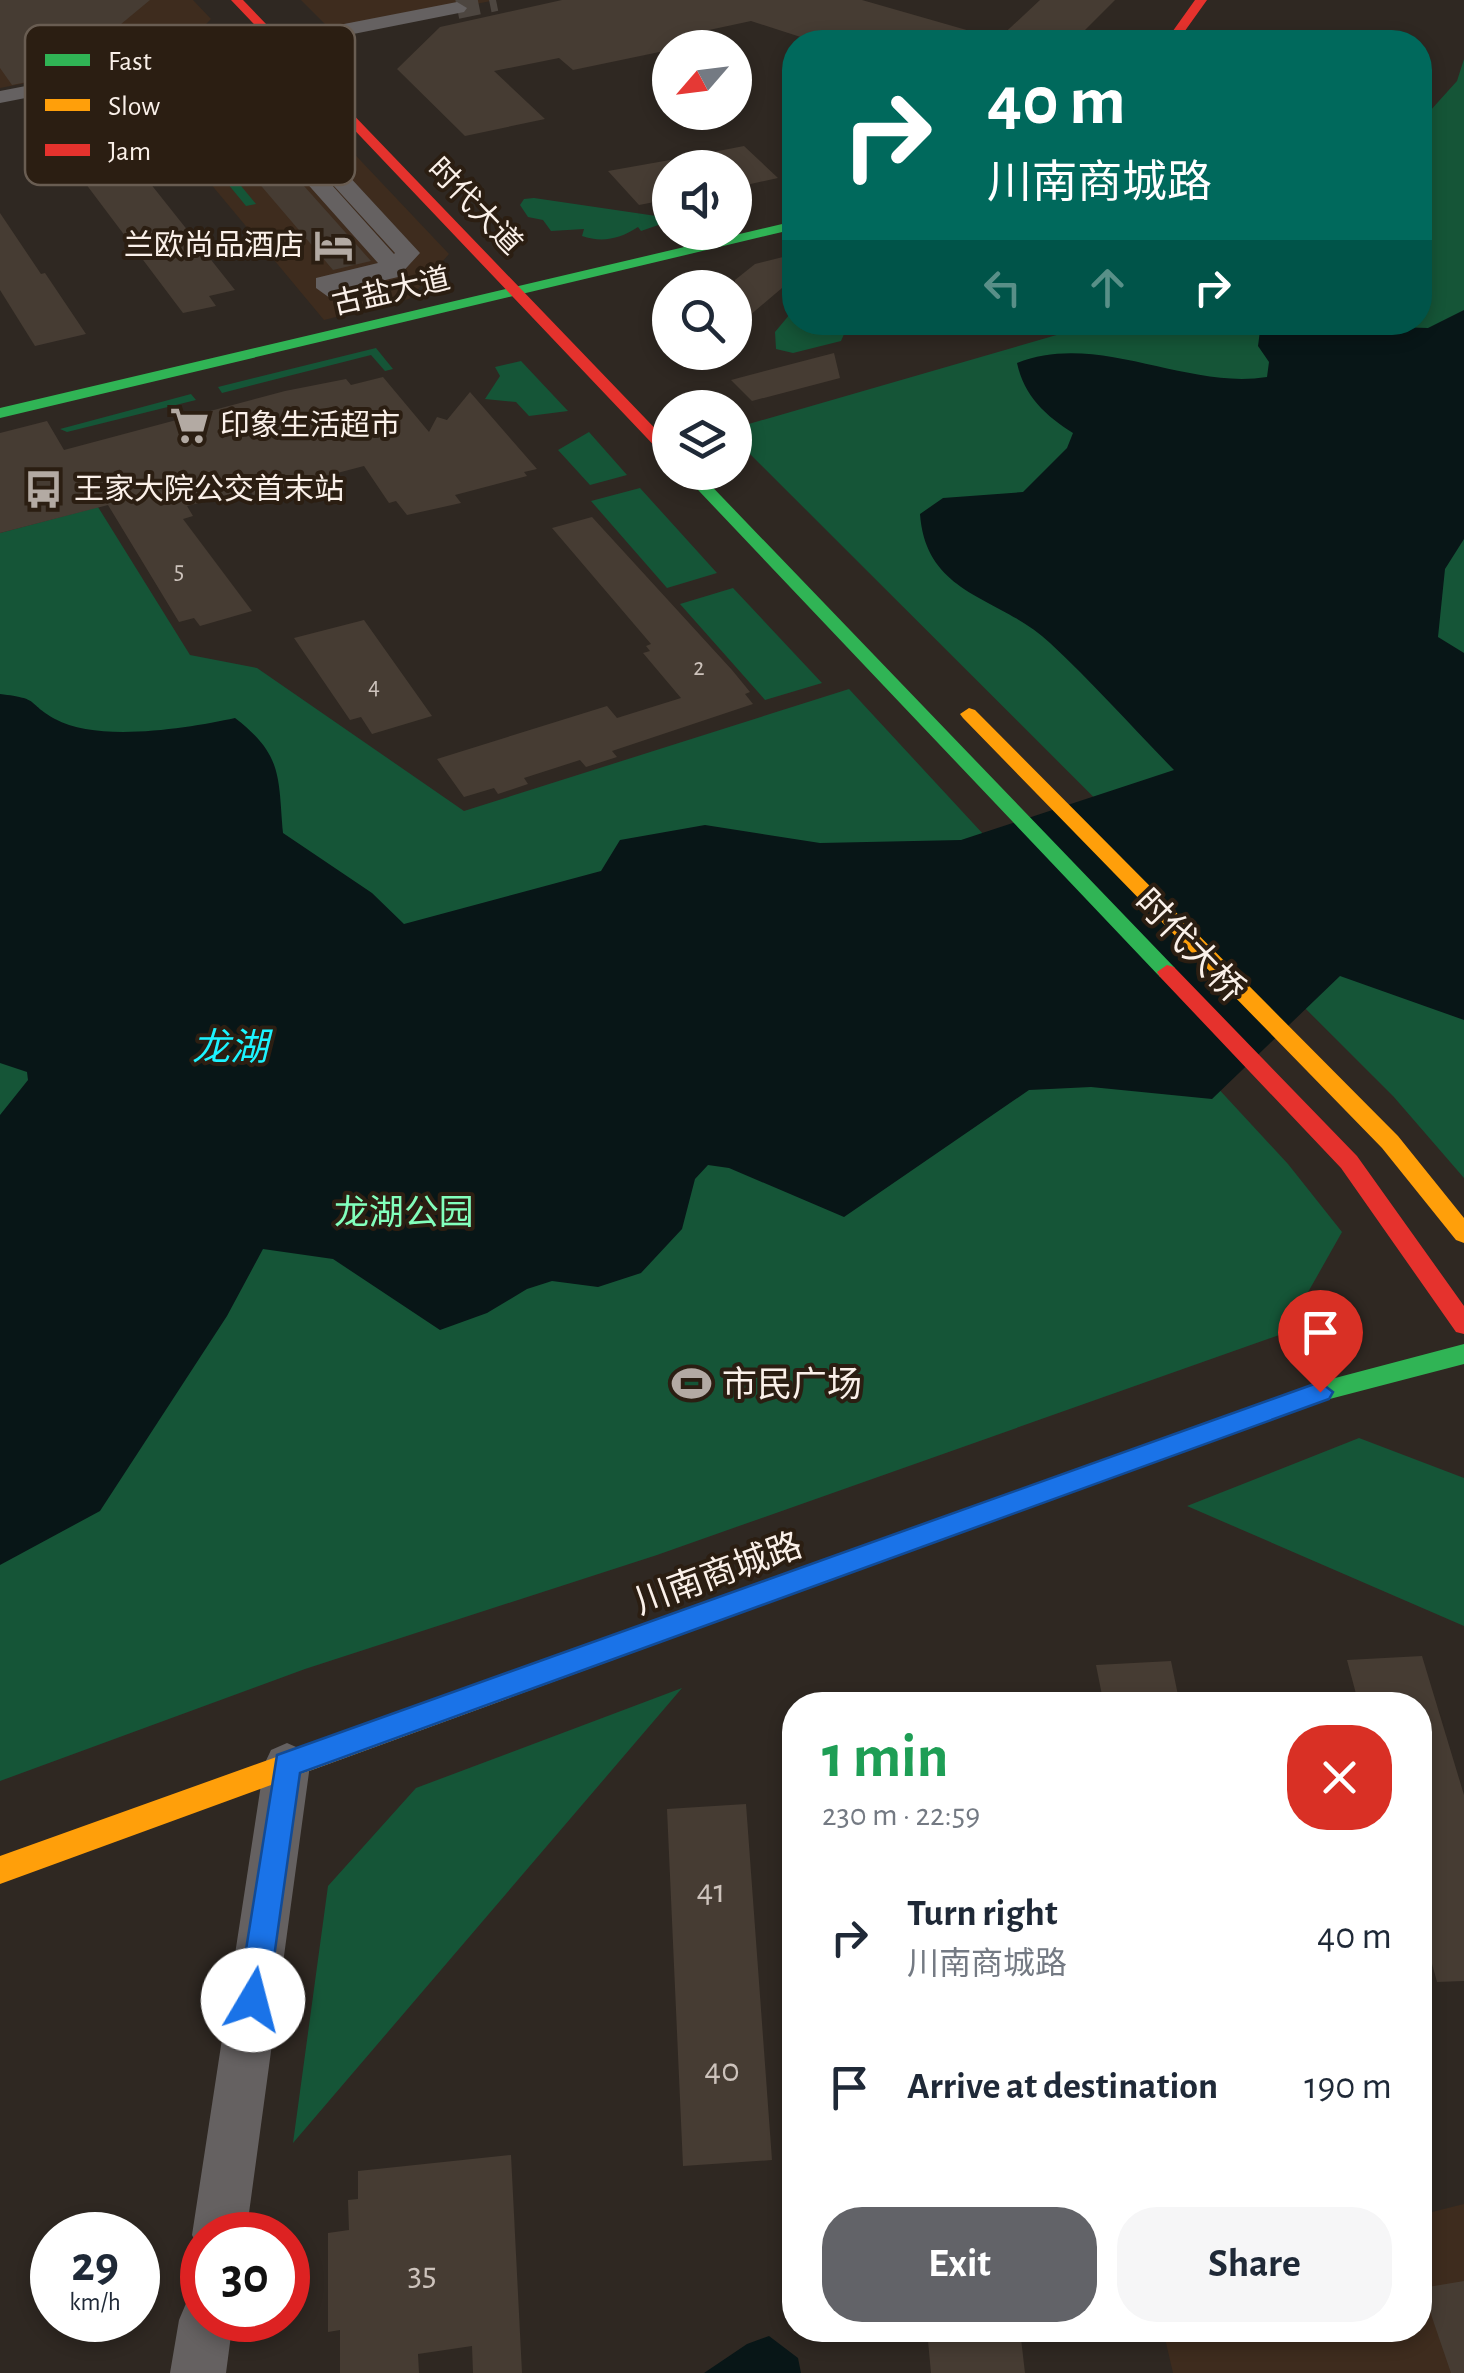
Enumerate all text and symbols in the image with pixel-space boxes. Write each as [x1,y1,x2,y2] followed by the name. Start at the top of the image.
[25,25,355,185] legend
[652,30,752,130] north arrow
[652,30,752,490] map controls
[108,48,152,76] text: Fast
[987,67,1126,137] text: 40 m
[822,70,952,200] icon: right
[108,93,160,121] text: Slow
[108,138,151,166] text: Jam
[652,150,752,250] button: sound
[422,152,528,260] street label: 时代大道
[987,161,1212,206] text: 川南商城路
[313,224,355,266] hotel icon: 兰欧尚品酒店
[124,229,304,261] place label: 兰欧尚品酒店
[975,260,1030,315] icon: left
[1080,260,1135,315] icon: ahead
[1185,260,1240,315] icon: right
[329,262,453,320] street label: 古盐大道
[652,270,752,370] button: search
[652,390,752,490] button: layers
[169,404,211,446] supermarket icon: 印象生活超市
[220,409,400,441] place label: 印象生活超市
[23,468,65,510] bus stop icon: 王家大院公交首末站
[74,473,344,505] place label: 王家大院公交首末站
[174,558,184,583] house number: 5
[693,655,705,680] house number: 2
[368,674,380,699] house number: 4
[1128,882,1252,1009] street label: 时代大桥
[192,1028,273,1068] water label: 龙湖
[334,1194,474,1231] park label: 龙湖公园
[1278,1290,1363,1393] pin
[1293,1305,1348,1360] icon: arrive
[671,1363,713,1405] sports icon: 市民广场
[722,1366,862,1403] place label: 市民广场
[630,1526,807,1621] street label: 川南商城路
[1287,1725,1392,1830] button: close
[822,1728,948,1788] text: 1 min
[822,1799,980,1831] text: 230 m · 22:59
[697,1874,725,1909] house number: 41
[907,1895,1057,1933] text: Turn right
[822,1910,877,1965] icon: right
[1317,1918,1392,1956] text: 40 m
[201,1948,305,2052] position arrow
[907,1948,1067,1980] text: 川南商城路
[704,2053,740,2088] house number: 40
[822,2060,877,2115] icon: arrive
[907,2068,1218,2106] text: Arrive at destination
[1304,2068,1392,2106] text: 190 m
[822,2207,1097,2322] button: Exit
[1117,2207,1392,2322] button: Share
[180,2212,310,2342] speed limit sign: 30
[71,2240,119,2290] text: 29
[407,2257,437,2292] house number: 35
[69,2290,121,2315] text: km/h

